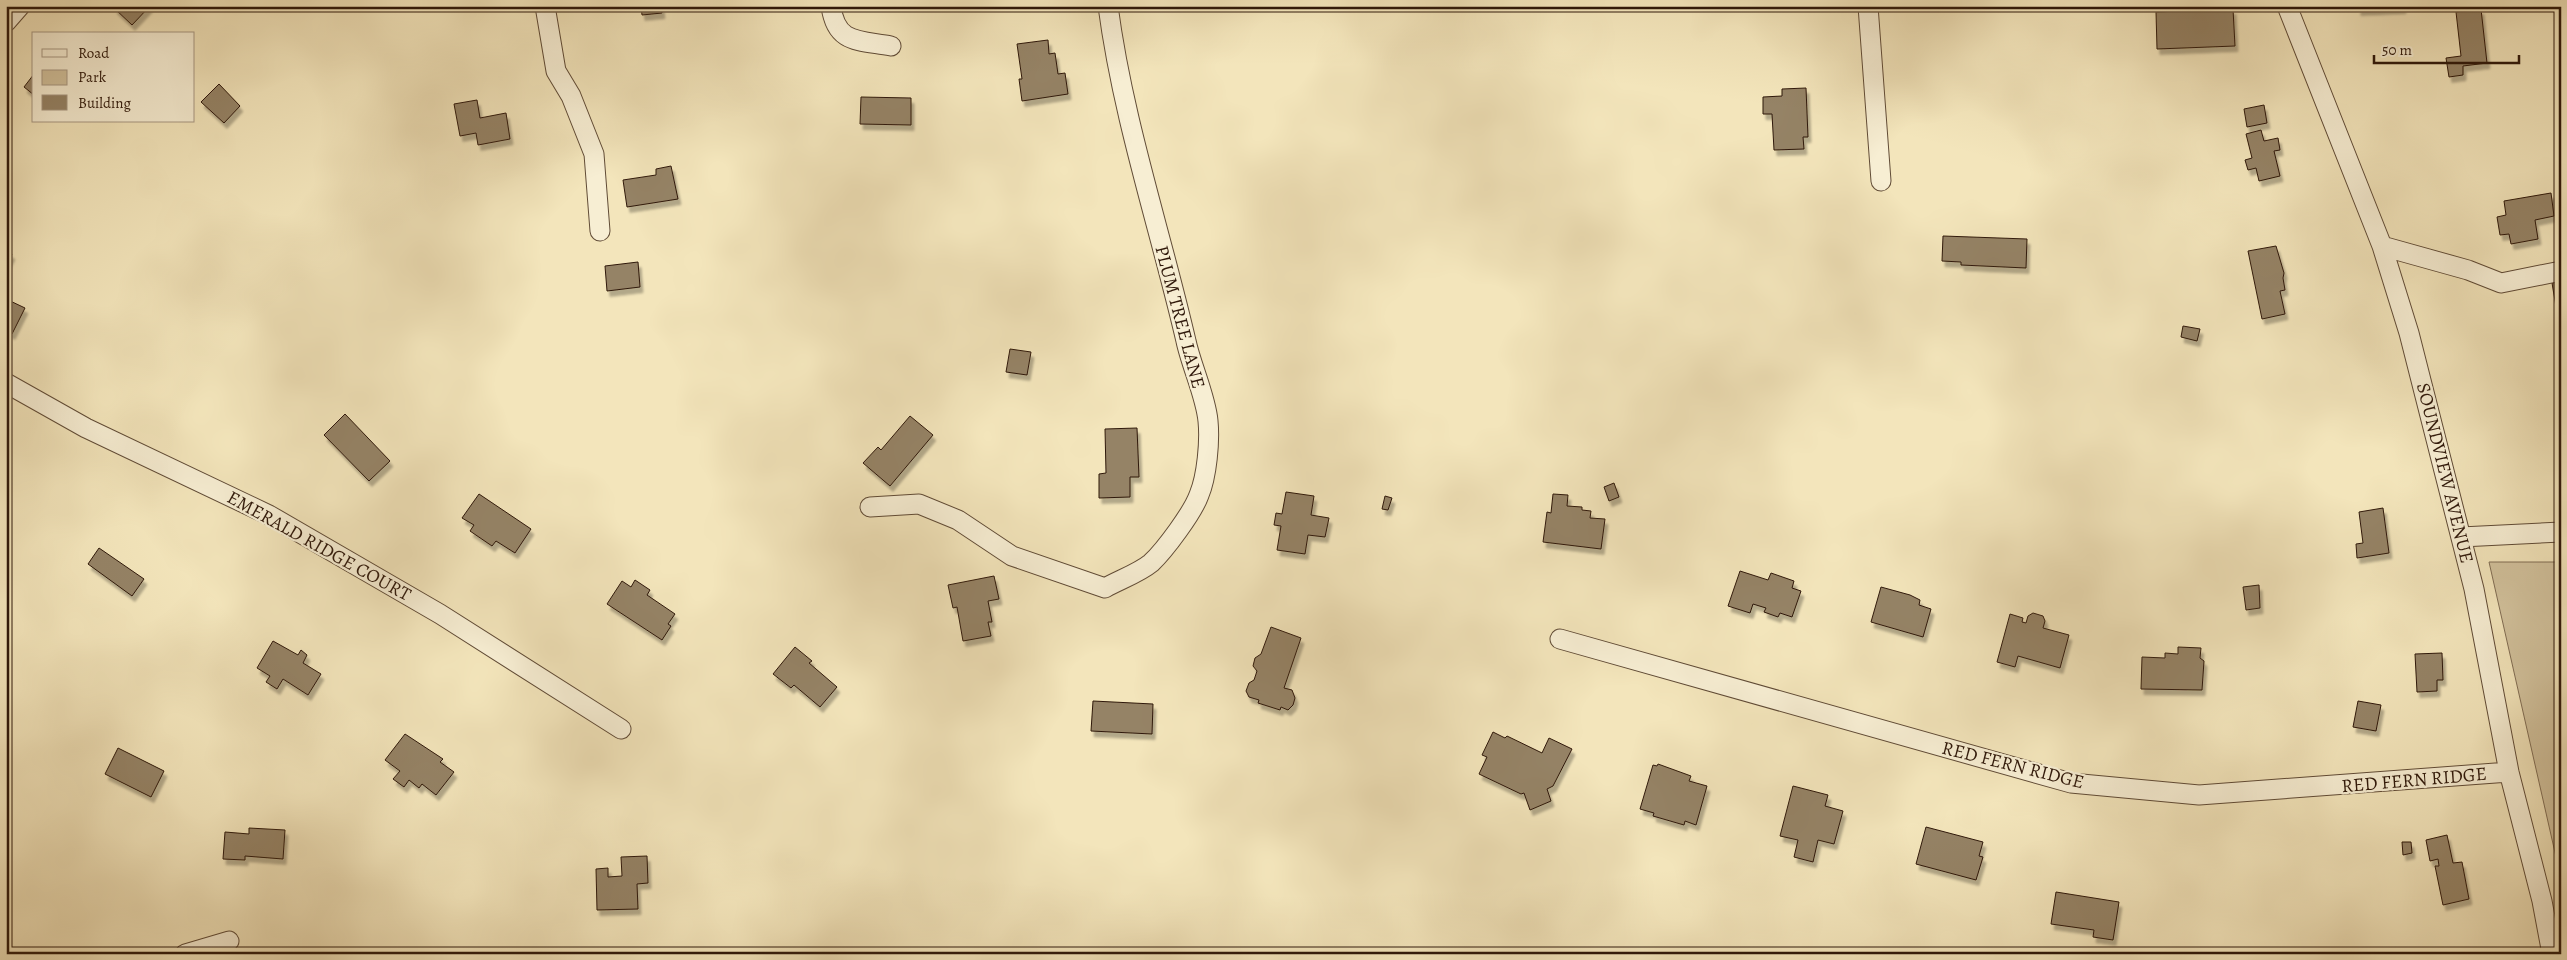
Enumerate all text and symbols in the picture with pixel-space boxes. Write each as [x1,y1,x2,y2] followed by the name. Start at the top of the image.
[32,32,195,122] legend
[2374,32,2520,64] scale bar
[2382,40,2412,60] text: 50 m
[78,43,110,63] text: Road
[78,67,107,87] text: Park
[78,93,131,113] text: Building
[1148,243,1212,391] street label: PLUM TREE LANE
[2410,380,2480,566] street label: SOUNDVIEW AVENUE
[222,484,416,608] street label: EMERALD RIDGE COURT
[1939,735,2087,795] street label: RED FERN RIDGE
[2340,761,2488,799] street label: RED FERN RIDGE

